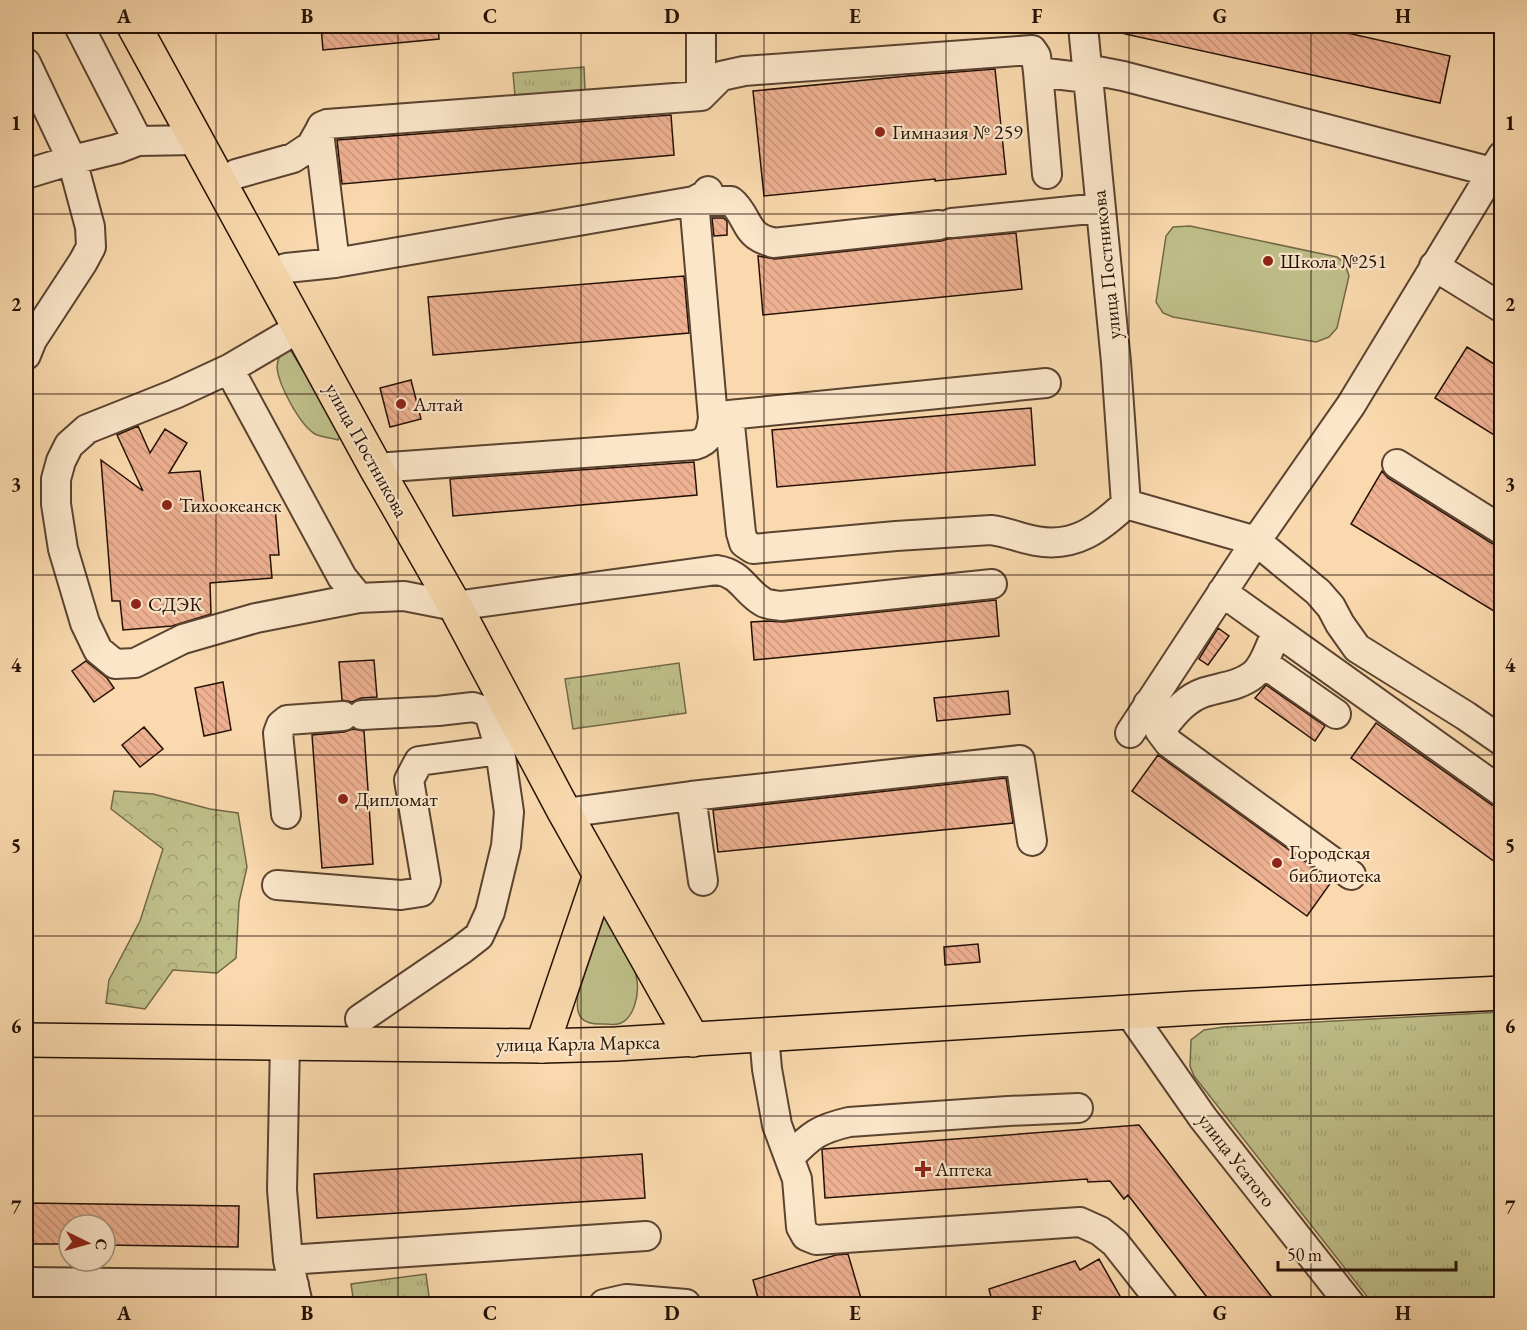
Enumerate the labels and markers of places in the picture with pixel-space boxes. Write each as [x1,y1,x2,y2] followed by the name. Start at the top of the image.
[892,119,1023,145] place label: Гимназия № 259
[873,125,887,139] marker: Гимназия № 259
[1280,248,1387,274] place label: Школа №251
[1261,254,1275,268] marker: Школа №251
[412,391,464,417] place label: Алтай
[394,397,408,411] marker: Алтай
[179,492,282,518] place label: Тихоокеанск
[160,498,174,512] marker: Тихоокеанск
[148,591,203,617] place label: СДЭК
[129,597,143,611] marker: СДЭК
[355,786,438,812] place label: Дипломат
[336,792,350,806] marker: Дипломат
[1289,839,1381,888] place label: Городская библиотека
[1270,856,1284,870] marker: Городская библиотека
[934,1156,992,1182] place label: Аптека
[916,1162,930,1176] marker: Аптека

